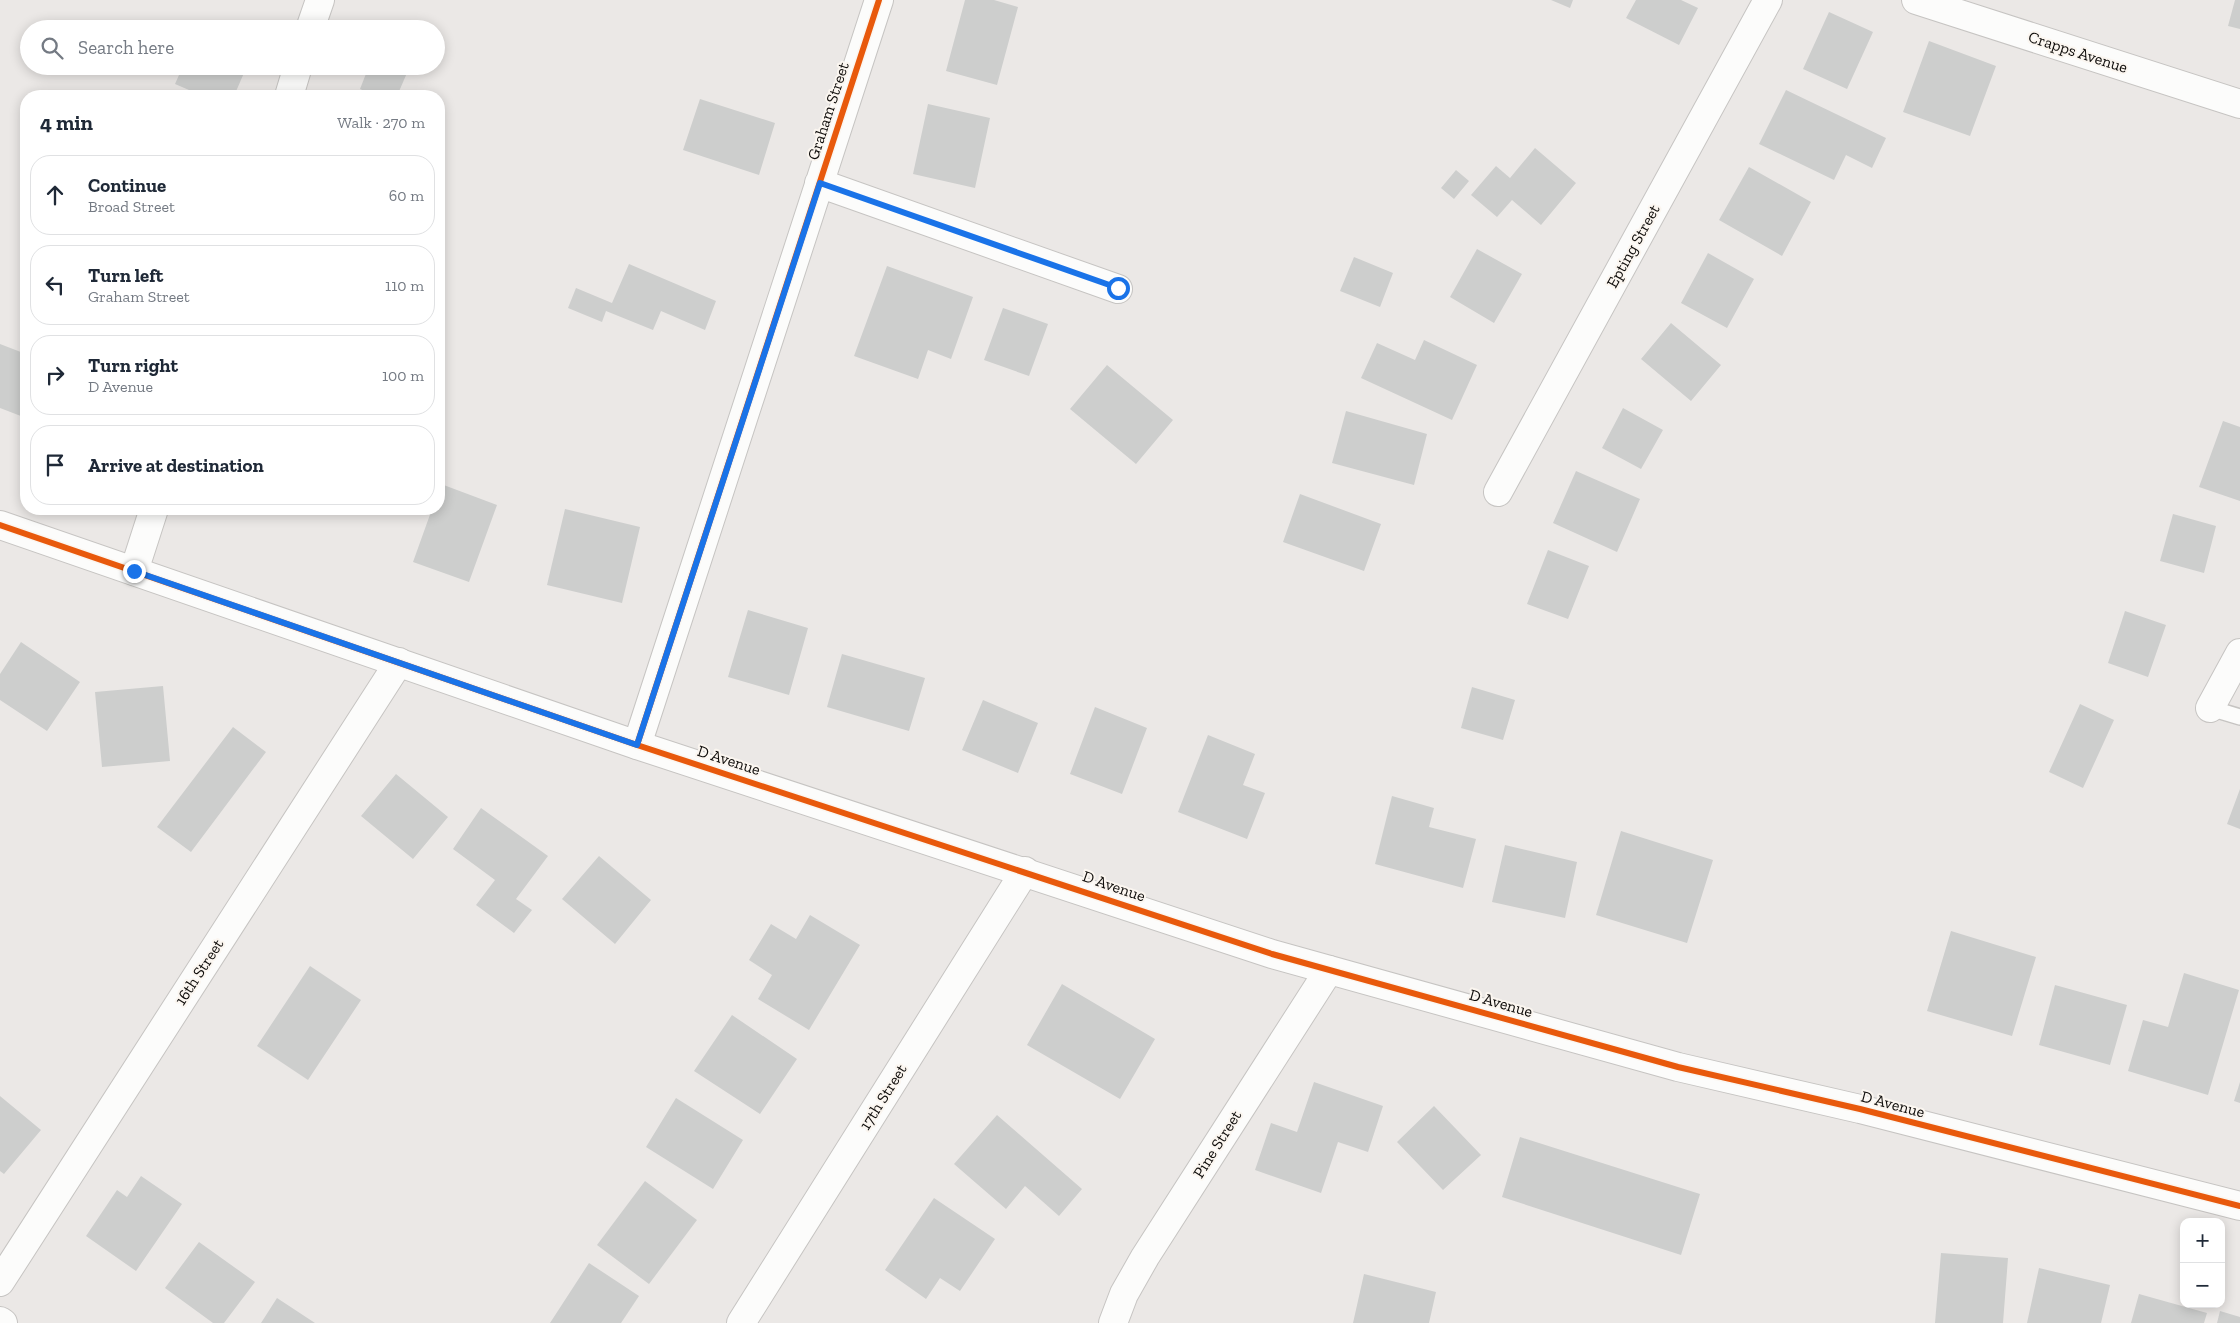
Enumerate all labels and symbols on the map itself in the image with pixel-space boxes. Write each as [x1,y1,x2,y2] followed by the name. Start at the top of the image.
[2026,27,2130,77] street label: Crapps Avenue
[803,60,853,162] street label: Graham Street
[1602,201,1664,291] street label: Epting Street
[1107,277,1130,300] route start
[123,560,146,583] route end
[695,741,763,779] street label: D Avenue
[1080,866,1148,906] street label: D Avenue
[171,935,227,1009] street label: 16th Street
[1467,985,1535,1021] street label: D Avenue
[855,1061,911,1133] street label: 17th Street
[1859,1086,1927,1122] street label: D Avenue
[1189,1107,1245,1181] street label: Pine Street

